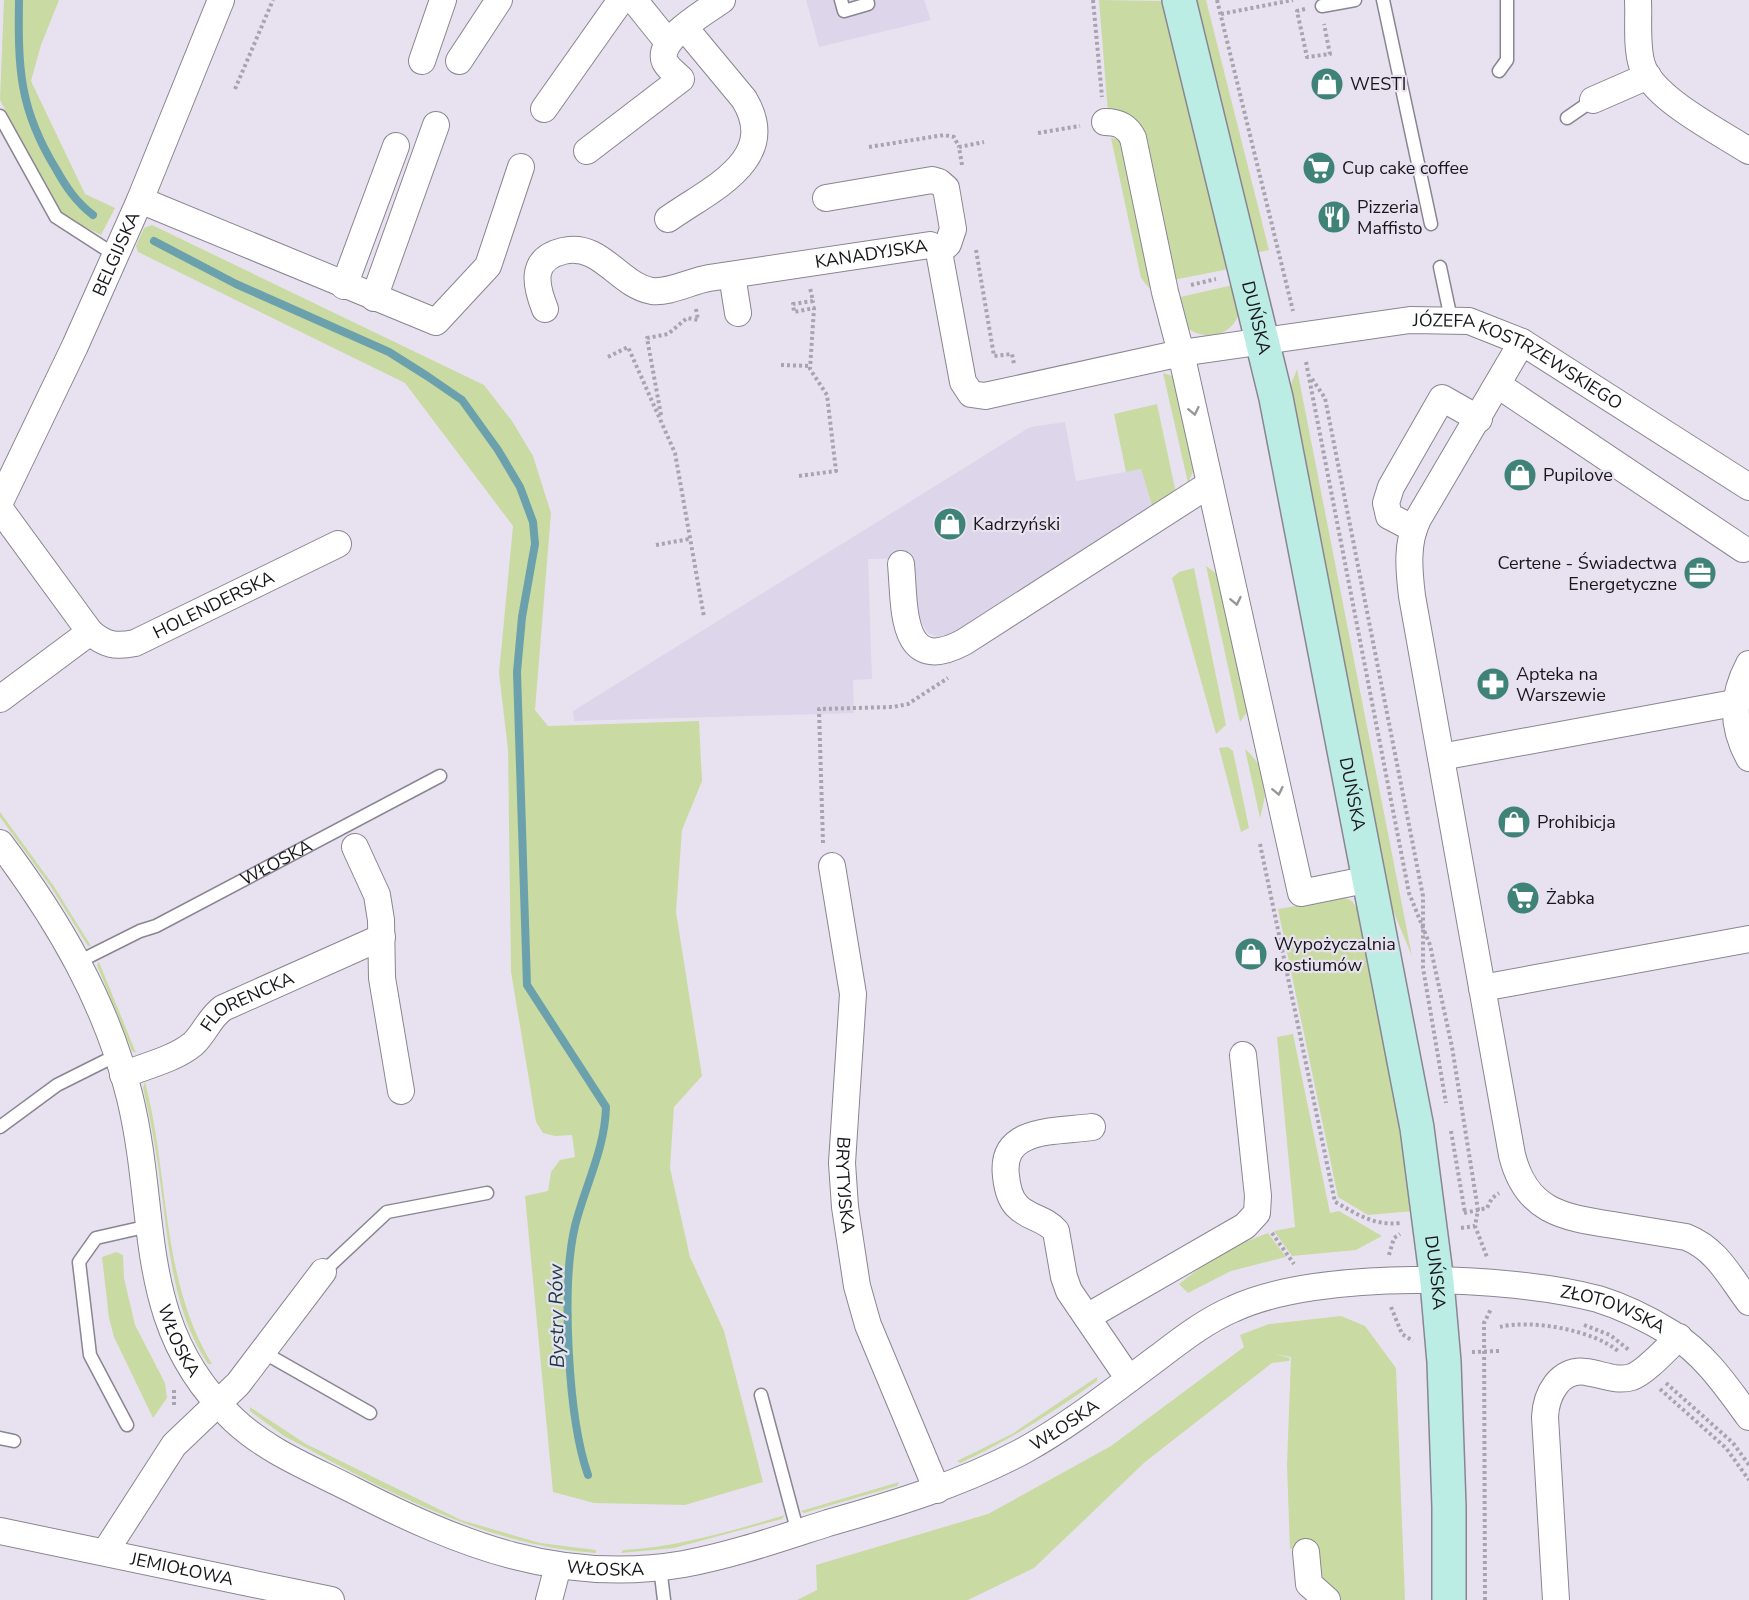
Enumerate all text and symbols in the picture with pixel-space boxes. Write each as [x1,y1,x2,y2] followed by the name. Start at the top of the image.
[1309,66,1345,102] shop icon: WESTI
[1350,72,1406,96] place label: WESTI
[1301,150,1337,186] supermarket icon: Cup cake coffee
[1342,156,1469,180] place label: Cup cake coffee
[1357,195,1422,240] place label: Pizzeria Maffisto
[1316,199,1352,235] restaurant icon: Pizzeria Maffisto
[87,208,145,300] street label: BELGIJSKA
[813,234,929,274] street label: KANADYJSKA
[1236,279,1277,357] street label: DUŃSKA
[1412,308,1627,415] street label: JÓZEFA KOSTRZEWSKIEGO
[1187,405,1200,415] one-way arrow
[1502,457,1538,493] shop icon: Pupilove
[1543,463,1613,487] place label: Pupilove
[932,506,968,542] shop icon: Kadrzyński
[973,512,1060,536] place label: Kadrzyński
[1497,551,1677,596] place label: Certene - Świadectwa Energetyczne
[1682,555,1718,591] office icon: Certene - Świadectwa Energetyczne
[149,565,278,644] street label: HOLENDERSKA
[1229,596,1242,606] one-way arrow
[1516,662,1606,707] place label: Apteka na Warszewie
[1475,666,1511,702] pharmacy icon: Apteka na Warszewie
[1334,755,1371,833] street label: DUŃSKA
[1271,786,1284,796] one-way arrow
[1496,804,1532,840] shop icon: Prohibicja
[1537,810,1616,834] place label: Prohibicja
[236,834,316,891] street label: WŁOSKA
[1505,880,1541,916] supermarket icon: Żabka
[1546,886,1595,910] place label: Żabka
[1274,932,1396,977] place label: Wypożyczalnia kostiumów
[1233,936,1269,972] shop icon: Wypożyczalnia kostiumów
[195,966,298,1036] street label: FLORENCKA
[830,1136,861,1235] street label: BRYTYJSKA
[1419,1234,1451,1311] street label: DUŃSKA
[542,1262,571,1368] water label: Bystry Rów
[1559,1279,1670,1339] street label: ZŁOTOWSKA
[152,1301,206,1382] street label: WŁOSKA
[1026,1393,1104,1456] street label: WŁOSKA
[127,1546,236,1591] street label: JEMIOŁOWA
[565,1554,645,1582] street label: WŁOSKA

